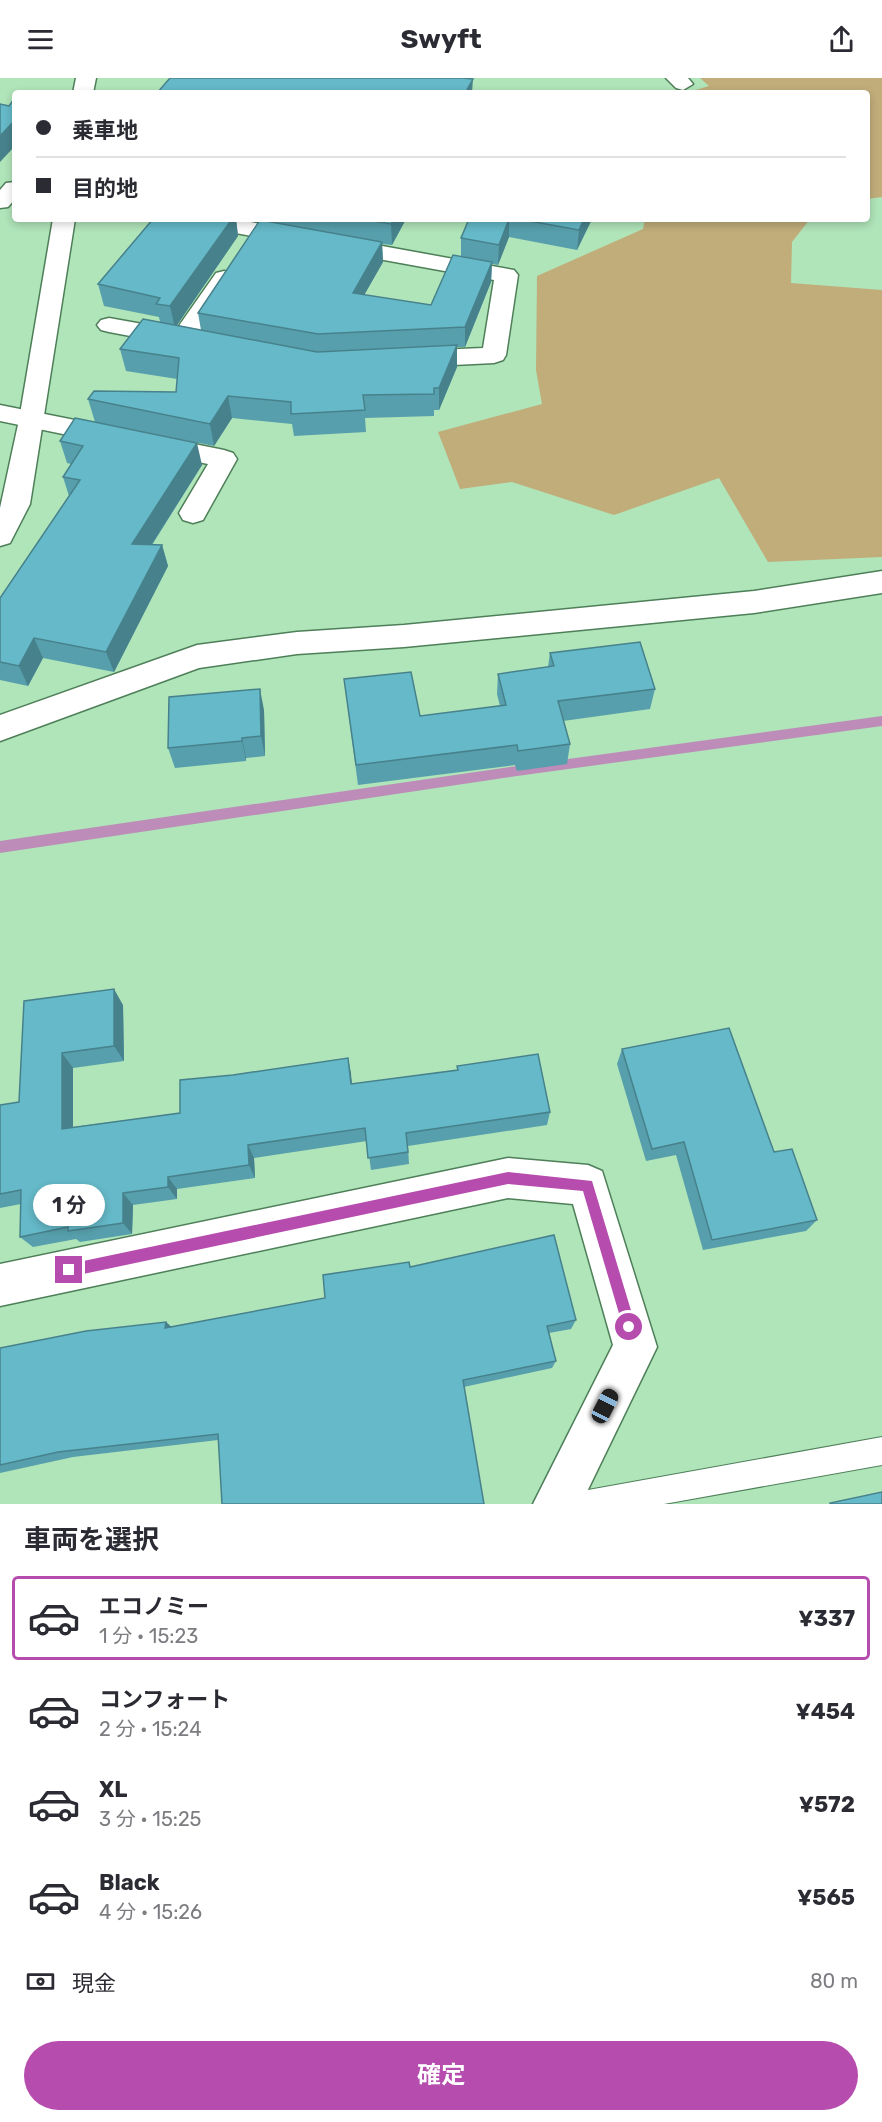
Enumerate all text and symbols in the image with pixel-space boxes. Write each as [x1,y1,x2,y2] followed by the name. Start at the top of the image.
[24,23,57,56] icon: menu
[400,23,482,55] text: Swyft
[825,23,858,56] icon: share
[72,117,138,144] text: 乗車地
[72,175,138,202] text: 目的地
[33,1183,105,1225] callout: 1 分
[52,1193,86,1217] text: 1 分
[55,1256,82,1283] route end
[615,1313,642,1340] route start
[589,1386,621,1426] car
[24,1524,159,1556] text: 車両を選択
[27,1591,81,1645] icon: car
[99,1593,209,1620] text: エコノミー
[798,1605,855,1632] text: ¥337
[99,1624,198,1648] text: 1 分 · 15:23
[27,1684,81,1738] icon: car
[99,1686,230,1713] text: コンフォート
[796,1698,855,1725] text: ¥454
[99,1717,202,1741] text: 2 分 · 15:24
[99,1776,127,1803] text: XL
[27,1777,81,1831] icon: car
[799,1791,855,1818] text: ¥572
[99,1807,202,1831] text: 3 分 · 15:25
[99,1869,160,1896] text: Black
[27,1870,81,1924] icon: car
[797,1884,855,1911] text: ¥565
[99,1900,202,1924] text: 4 分 · 15:26
[24,1965,57,1998] icon: cash
[810,1969,858,1993] text: 80 m
[72,1970,116,1997] text: 現金
[24,2041,858,2110] button: 確定

